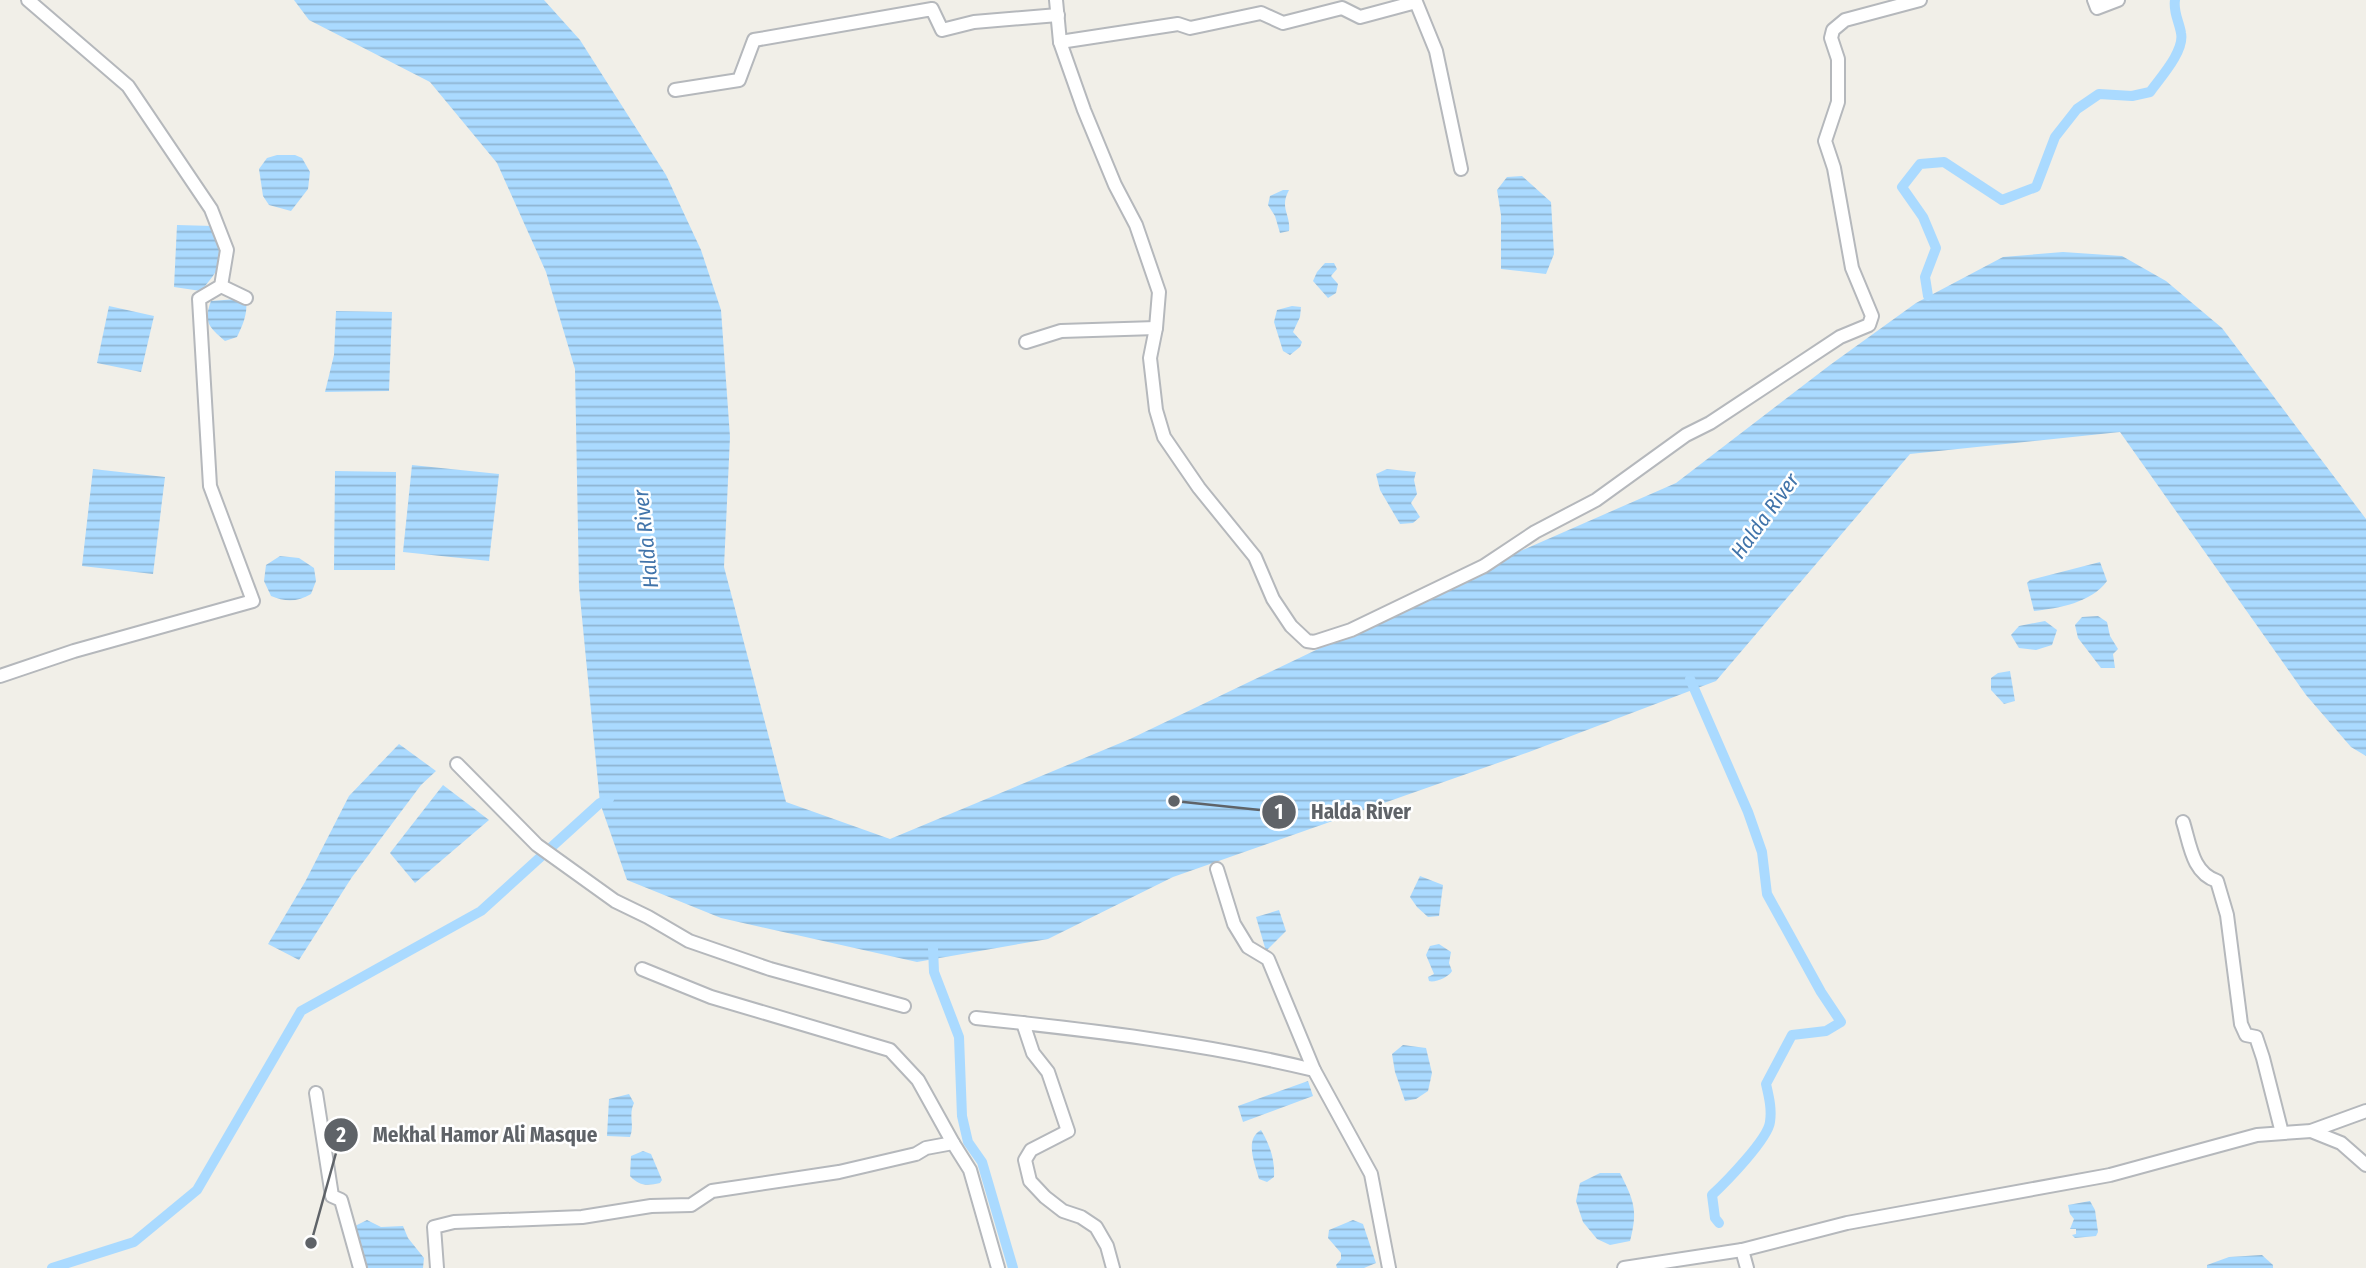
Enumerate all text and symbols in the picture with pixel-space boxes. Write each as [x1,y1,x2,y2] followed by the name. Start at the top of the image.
[1725,468,1805,564] water label: Halda River
[628,488,664,590] water label: Halda River
[1262,791,1425,833] callout: Halda River
[1275,799,1283,825] text: 1
[1311,799,1411,825] text: Halda River
[324,1114,612,1156] callout: Mekhal Hamor Ali Masque
[335,1122,346,1148] text: 2
[373,1122,598,1148] text: Mekhal Hamor Ali Masque

